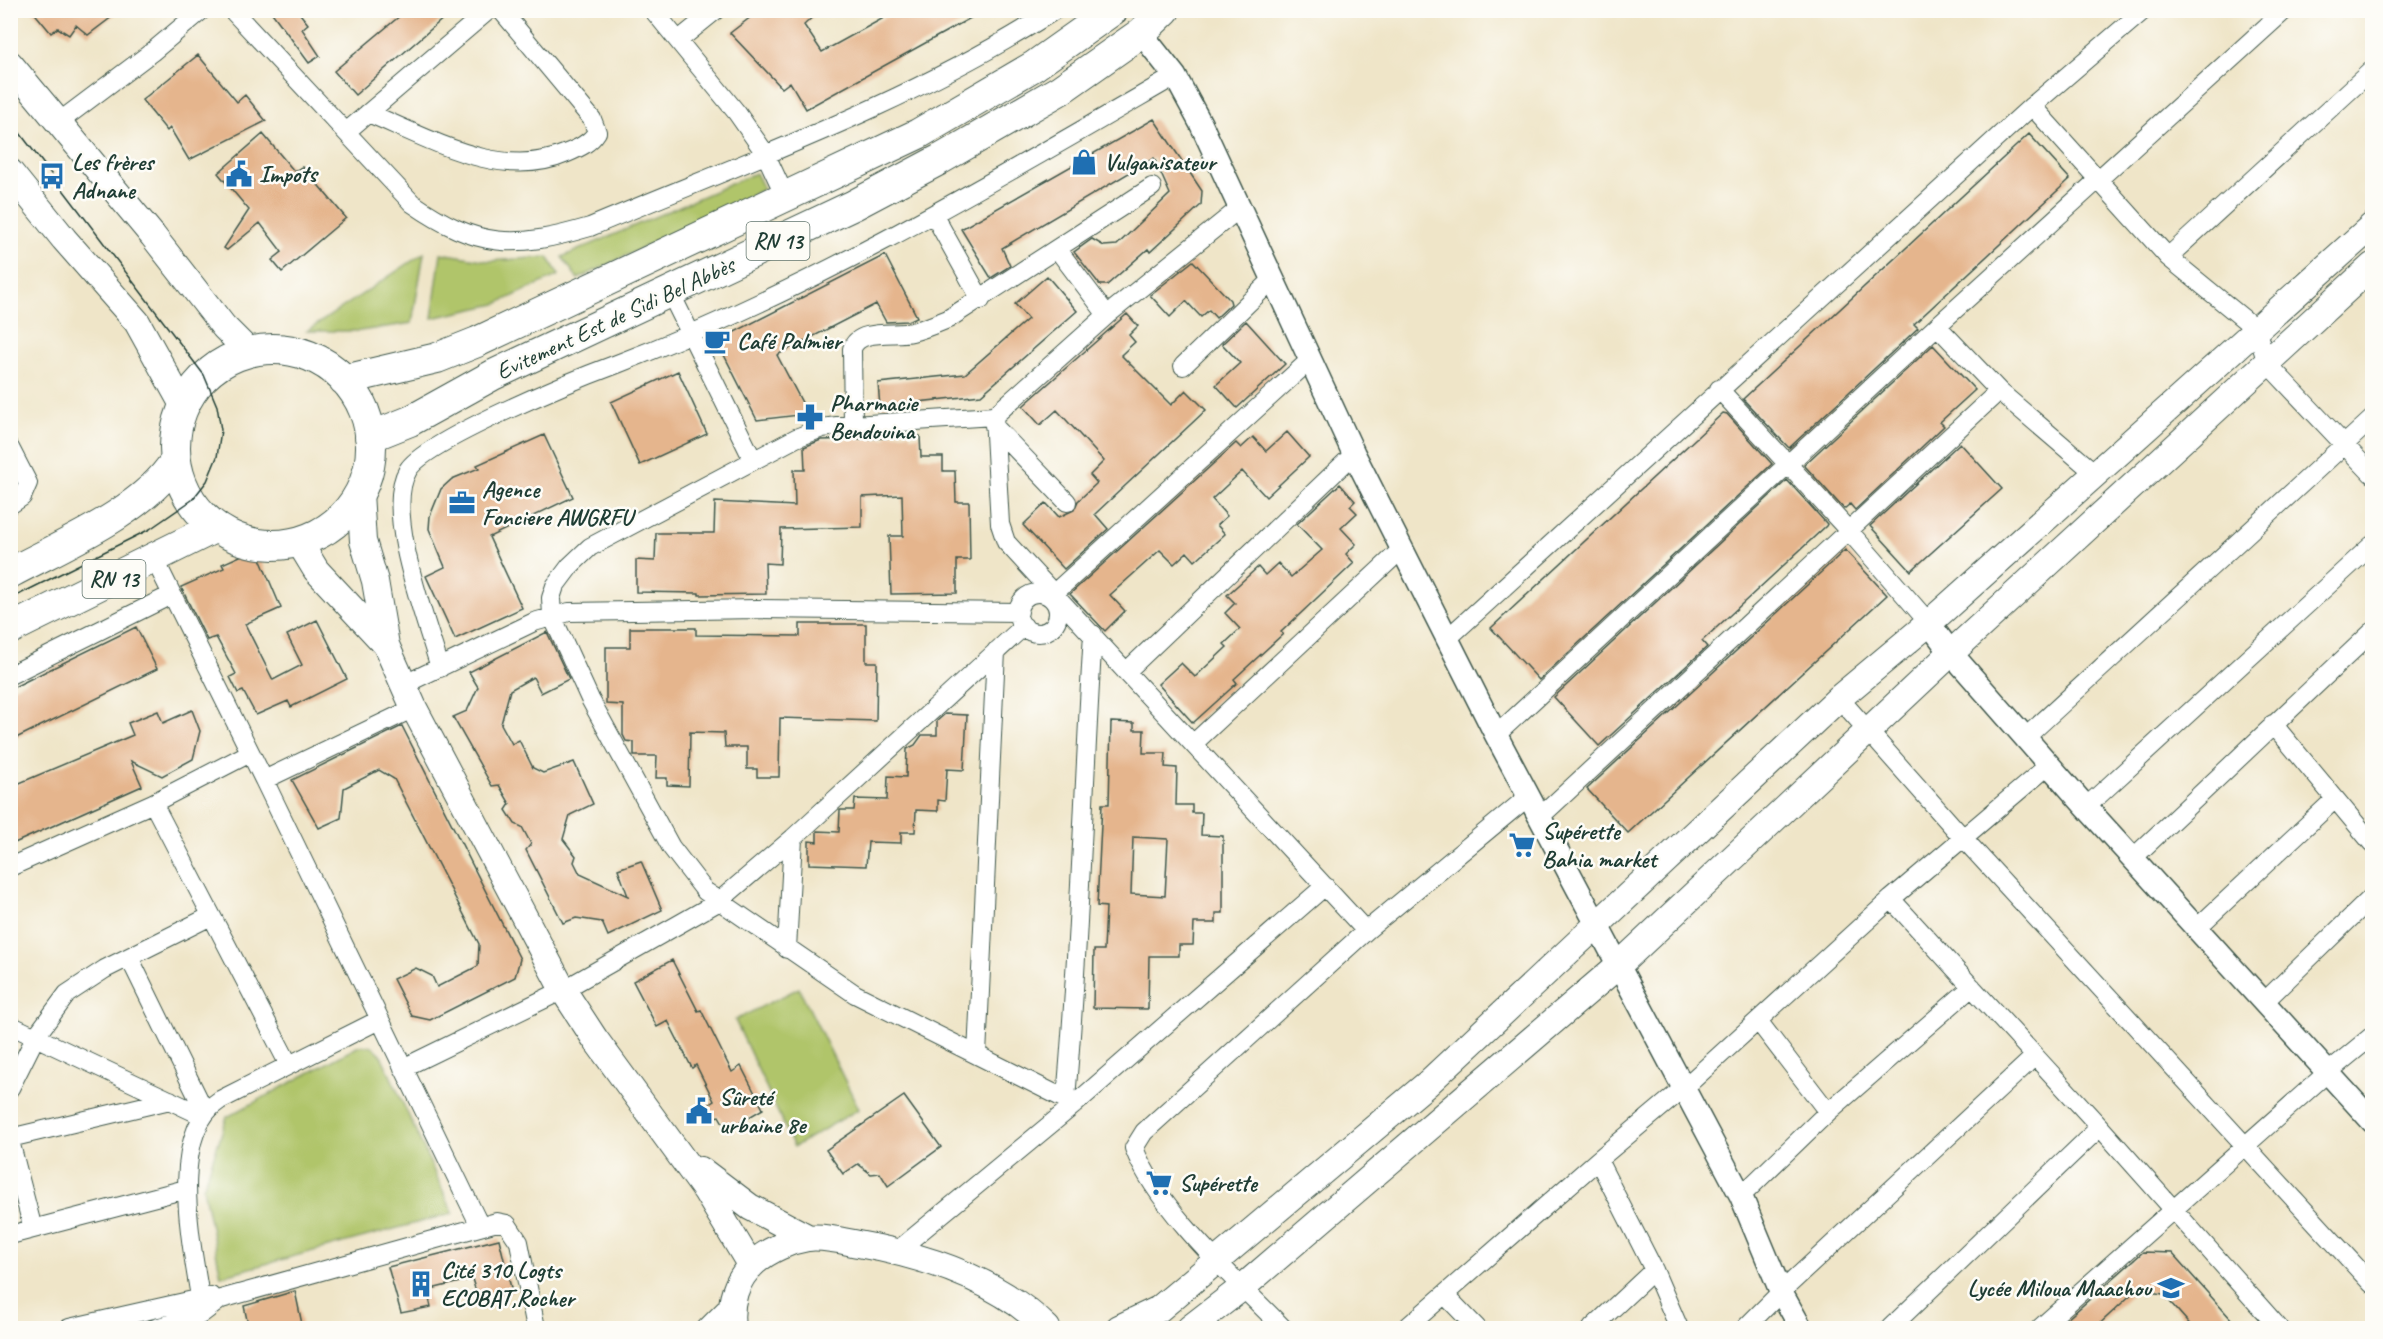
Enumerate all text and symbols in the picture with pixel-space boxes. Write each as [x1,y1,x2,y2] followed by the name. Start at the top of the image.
[72,147,156,205] place label: Les frères Adnane
[1069,147,1099,177] shop icon: Vulganisateur
[1104,147,1218,177] place label: Vulganisateur
[224,159,254,189] public building icon: Impots
[259,159,319,189] place label: Impots
[37,161,67,191] bus stop icon: Les frères Adnane
[746,222,810,260] road number: RN 13
[491,248,741,386] street label: Evitement Est de Sidi Bel Abbès
[702,326,732,356] cafe icon: Café Palmier
[737,326,844,356] place label: Café Palmier
[830,388,919,446] place label: Pharmacie Bendouina
[795,402,825,432] pharmacy icon: Pharmacie Bendouina
[482,474,637,532] place label: Agence Fonciere AWGRFU
[447,488,477,518] office icon: Agence Fonciere AWGRFU
[82,560,146,598] road number: RN 13
[1542,816,1659,874] place label: Supérette Bahia market
[1507,830,1537,860] supermarket icon: Supérette Bahia market
[719,1082,807,1140] place label: Sûreté urbaine 8e
[684,1096,714,1126] public building icon: Sûreté urbaine 8e
[1144,1168,1174,1198] supermarket icon: Supérette
[1179,1168,1259,1198] place label: Supérette
[441,1255,577,1313] place label: Cité 310 Logts ECOBAT,Rocher
[406,1269,436,1299] building icon: Cité 310 Logts ECOBAT,Rocher
[1967,1273,2153,1303] place label: Lycée Miloua Maachou
[2156,1273,2186,1303] school or university icon: Lycée Miloua Maachou

